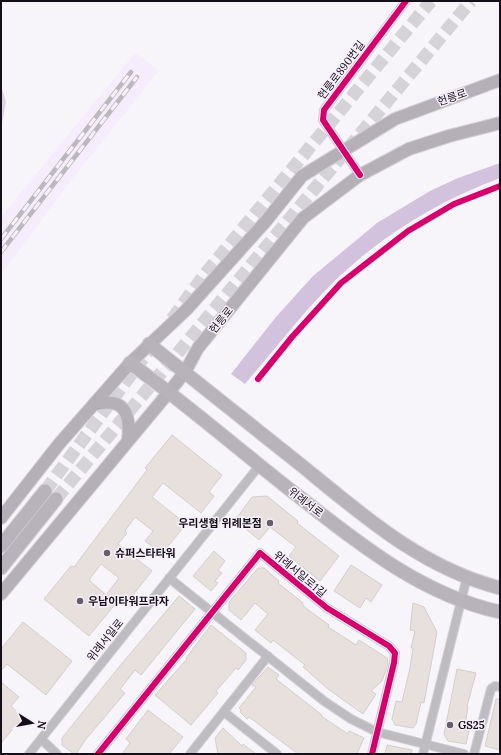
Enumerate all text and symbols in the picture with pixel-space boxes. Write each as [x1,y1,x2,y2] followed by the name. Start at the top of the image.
[314,38,368,102] street label: 헌릉로890번길
[435,85,469,109] street label: 헌릉로
[206,304,236,336] street label: 헌릉로
[286,484,326,520] street label: 위례서로
[178,516,262,530] place label: 우리생협 위례본점
[265,518,275,528] marker: 우리생협 위례본점
[115,546,176,560] place label: 슈퍼스타타워
[102,548,112,558] marker: 슈퍼스타타워
[271,548,329,600] street label: 위례서일로1길
[88,594,169,608] place label: 우남이타워프라자
[75,596,85,606] marker: 우남이타워프라자
[84,616,126,664] street label: 위례서일로
[12,703,52,743] north arrow
[458,718,485,732] place label: GS25
[34,719,50,731] text: N
[445,720,455,730] marker: GS25

